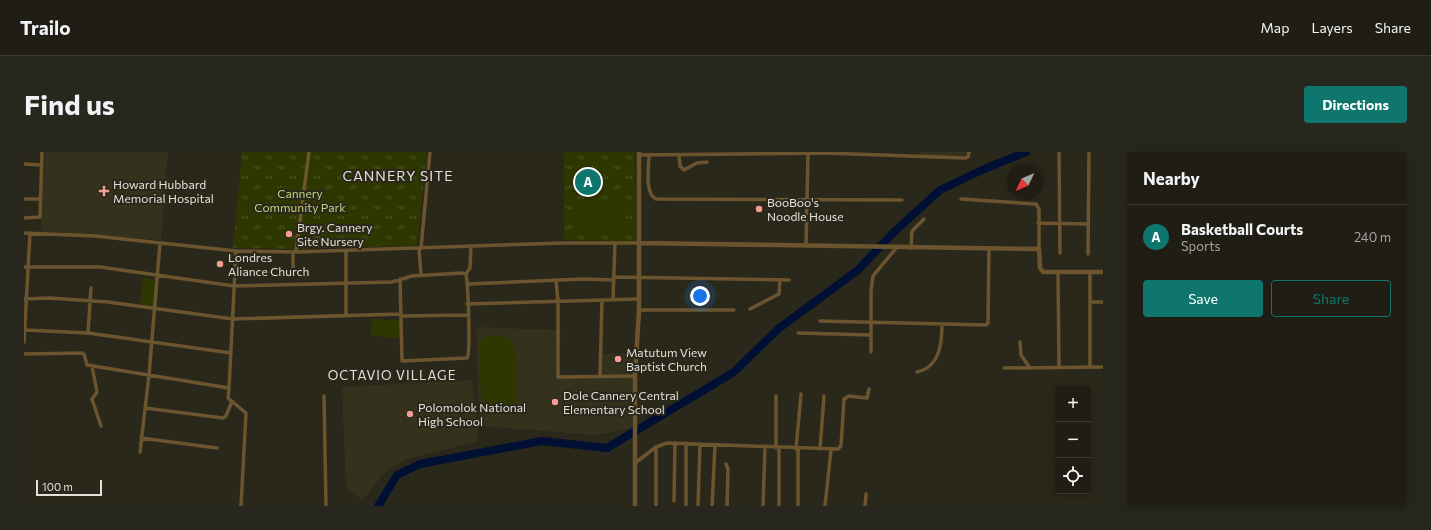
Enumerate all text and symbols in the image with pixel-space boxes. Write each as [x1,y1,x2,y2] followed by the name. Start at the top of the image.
[20,16,71,39] text: Trailo
[1261,19,1289,36] text: Map
[1311,19,1353,36] text: Layers
[1375,19,1411,36] text: Share
[1304,86,1407,123] button: Directions
[24,87,115,121] text: Find us
[1007,164,1043,200] north arrow
[343,167,453,184] district label: CANNERY SITE
[575,167,601,197] pin: A
[1143,168,1200,189] text: Nearby
[113,177,214,205] place label: Howard Hubbard Memorial Hospital
[98,185,110,197] marker: Howard Hubbard Memorial Hospital
[254,186,346,214] park label: Cannery Community Park
[767,195,844,223] place label: BooBoo's Noodle House
[754,204,764,214] marker: BooBoo's Noodle House
[297,220,372,248] place label: Brgy. Cannery Site Nursery
[1181,220,1303,238] text: Basketball Courts
[284,229,294,239] marker: Brgy. Cannery Site Nursery
[1151,229,1161,245] text: A
[1354,229,1391,245] text: 240 m
[1181,238,1221,254] text: Sports
[228,250,309,278] place label: Londres Aliance Church
[215,259,225,269] marker: Londres Aliance Church
[1143,280,1263,317] button: Save
[1271,280,1391,317] button: Share
[690,286,710,306] your location
[626,345,707,373] place label: Matutum View Baptist Church
[613,354,623,364] marker: Matutum View Baptist Church
[328,367,456,383] district label: OCTAVIO VILLAGE
[1055,386,1091,494] map controls
[1055,386,1091,422] button: +
[563,388,679,416] place label: Dole Cannery Central Elementary School
[550,397,560,407] marker: Dole Cannery Central Elementary School
[418,400,526,428] place label: Polomolok National High School
[405,409,415,419] marker: Polomolok National High School
[1055,422,1091,458] button: −
[1055,458,1091,494] button: locate
[36,478,102,497] scale bar
[42,480,73,493] text: 100 m

